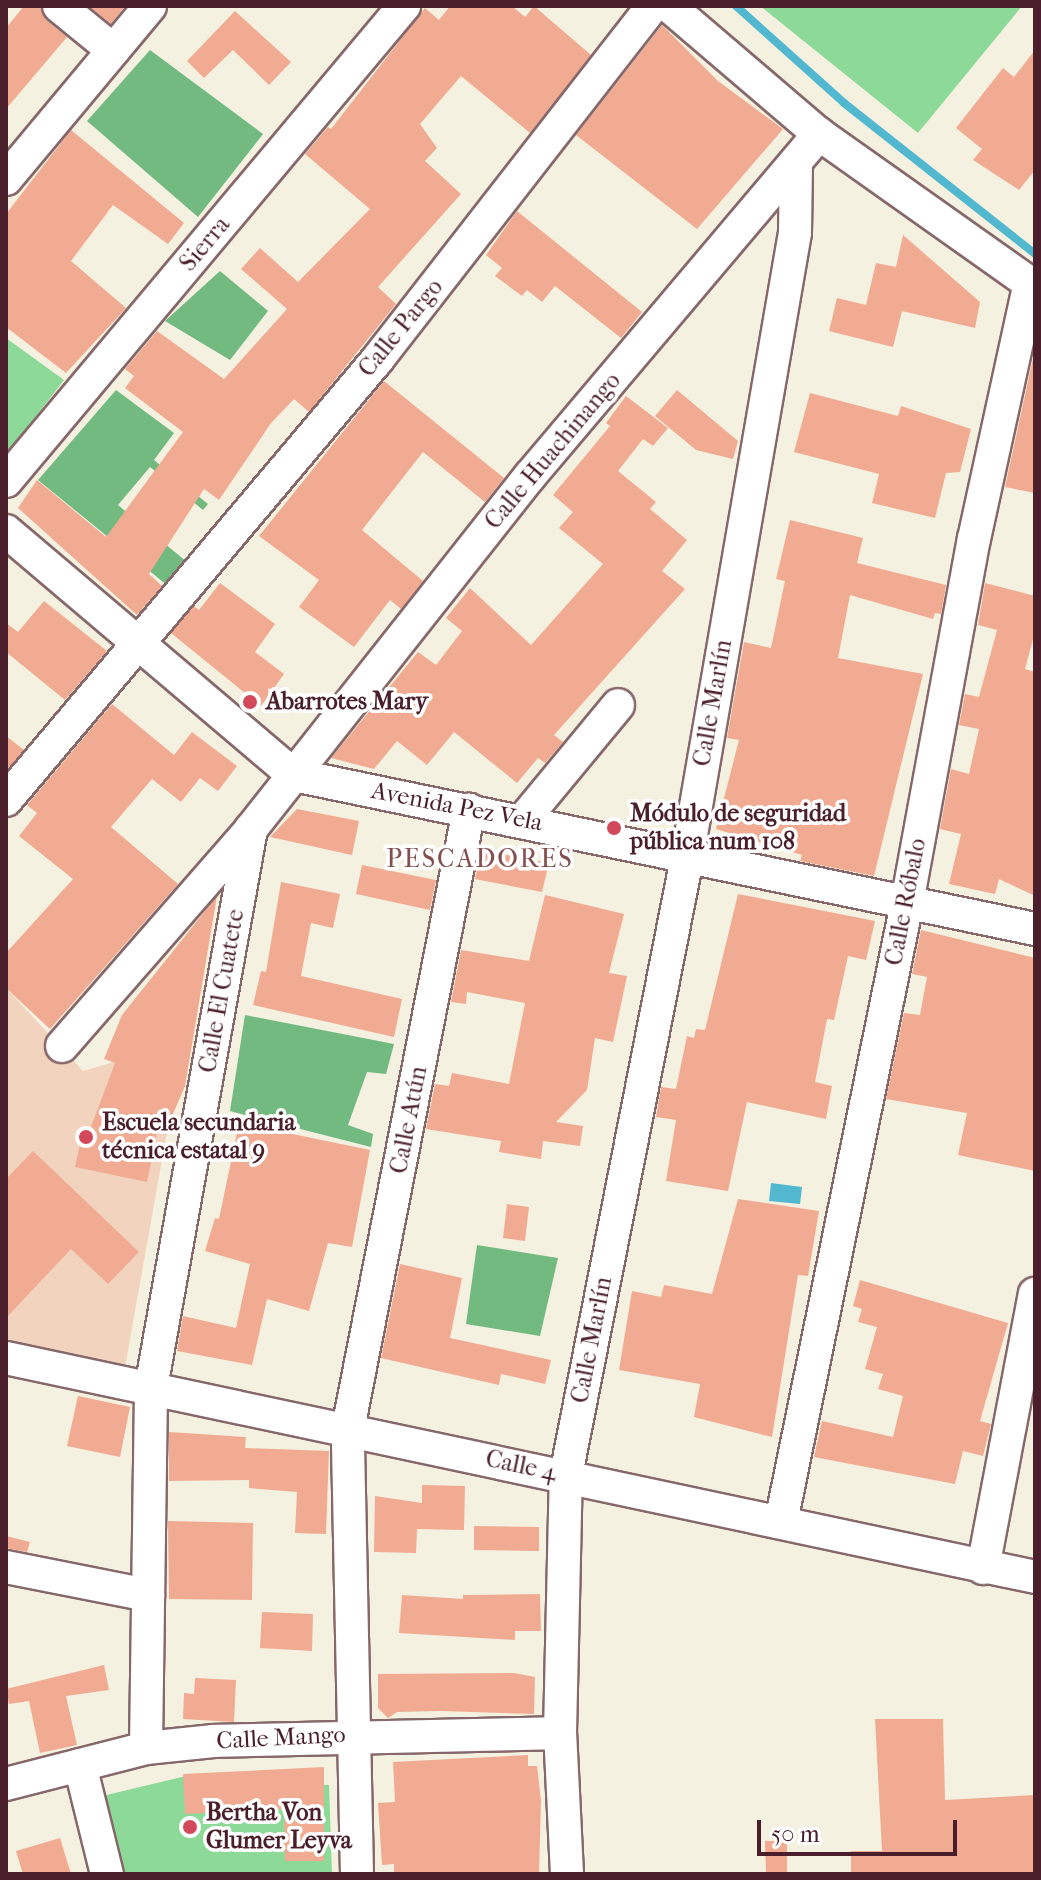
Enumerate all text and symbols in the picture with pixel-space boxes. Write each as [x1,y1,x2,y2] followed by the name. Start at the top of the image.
[174,211,236,277] street label: Sierra
[353,273,449,383] street label: Calle Pargo
[479,367,627,535] street label: Calle Huachinango
[688,637,738,769] street label: Calle Marlín
[266,688,428,716] place label: Abarrotes Mary
[241,693,259,711] marker: Abarrotes Mary
[369,776,545,838] street label: Avenida Pez Vela
[630,800,846,856] place label: Módulo de seguridad pública num 108
[605,819,623,837] marker: Módulo de seguridad pública num 108
[880,836,932,968] street label: Calle Róbalo
[386,843,574,875] district label: PESCADORES
[193,907,251,1075] street label: Calle El Cuatete
[384,1064,434,1176] street label: Calle Atún
[102,1109,296,1165] place label: Escuela secundaria técnica estatal 9
[77,1128,95,1146] marker: Escuela secundaria técnica estatal 9
[566,1274,618,1406] street label: Calle Marlín
[483,1444,559,1488] street label: Calle 4
[216,1720,346,1756] street label: Calle Mango
[206,1799,352,1855] place label: Bertha Von Glumer Leyva
[761,1804,961,1854] scale bar
[181,1818,199,1836] marker: Bertha Von Glumer Leyva
[771,1820,820,1848] text: 50 m

